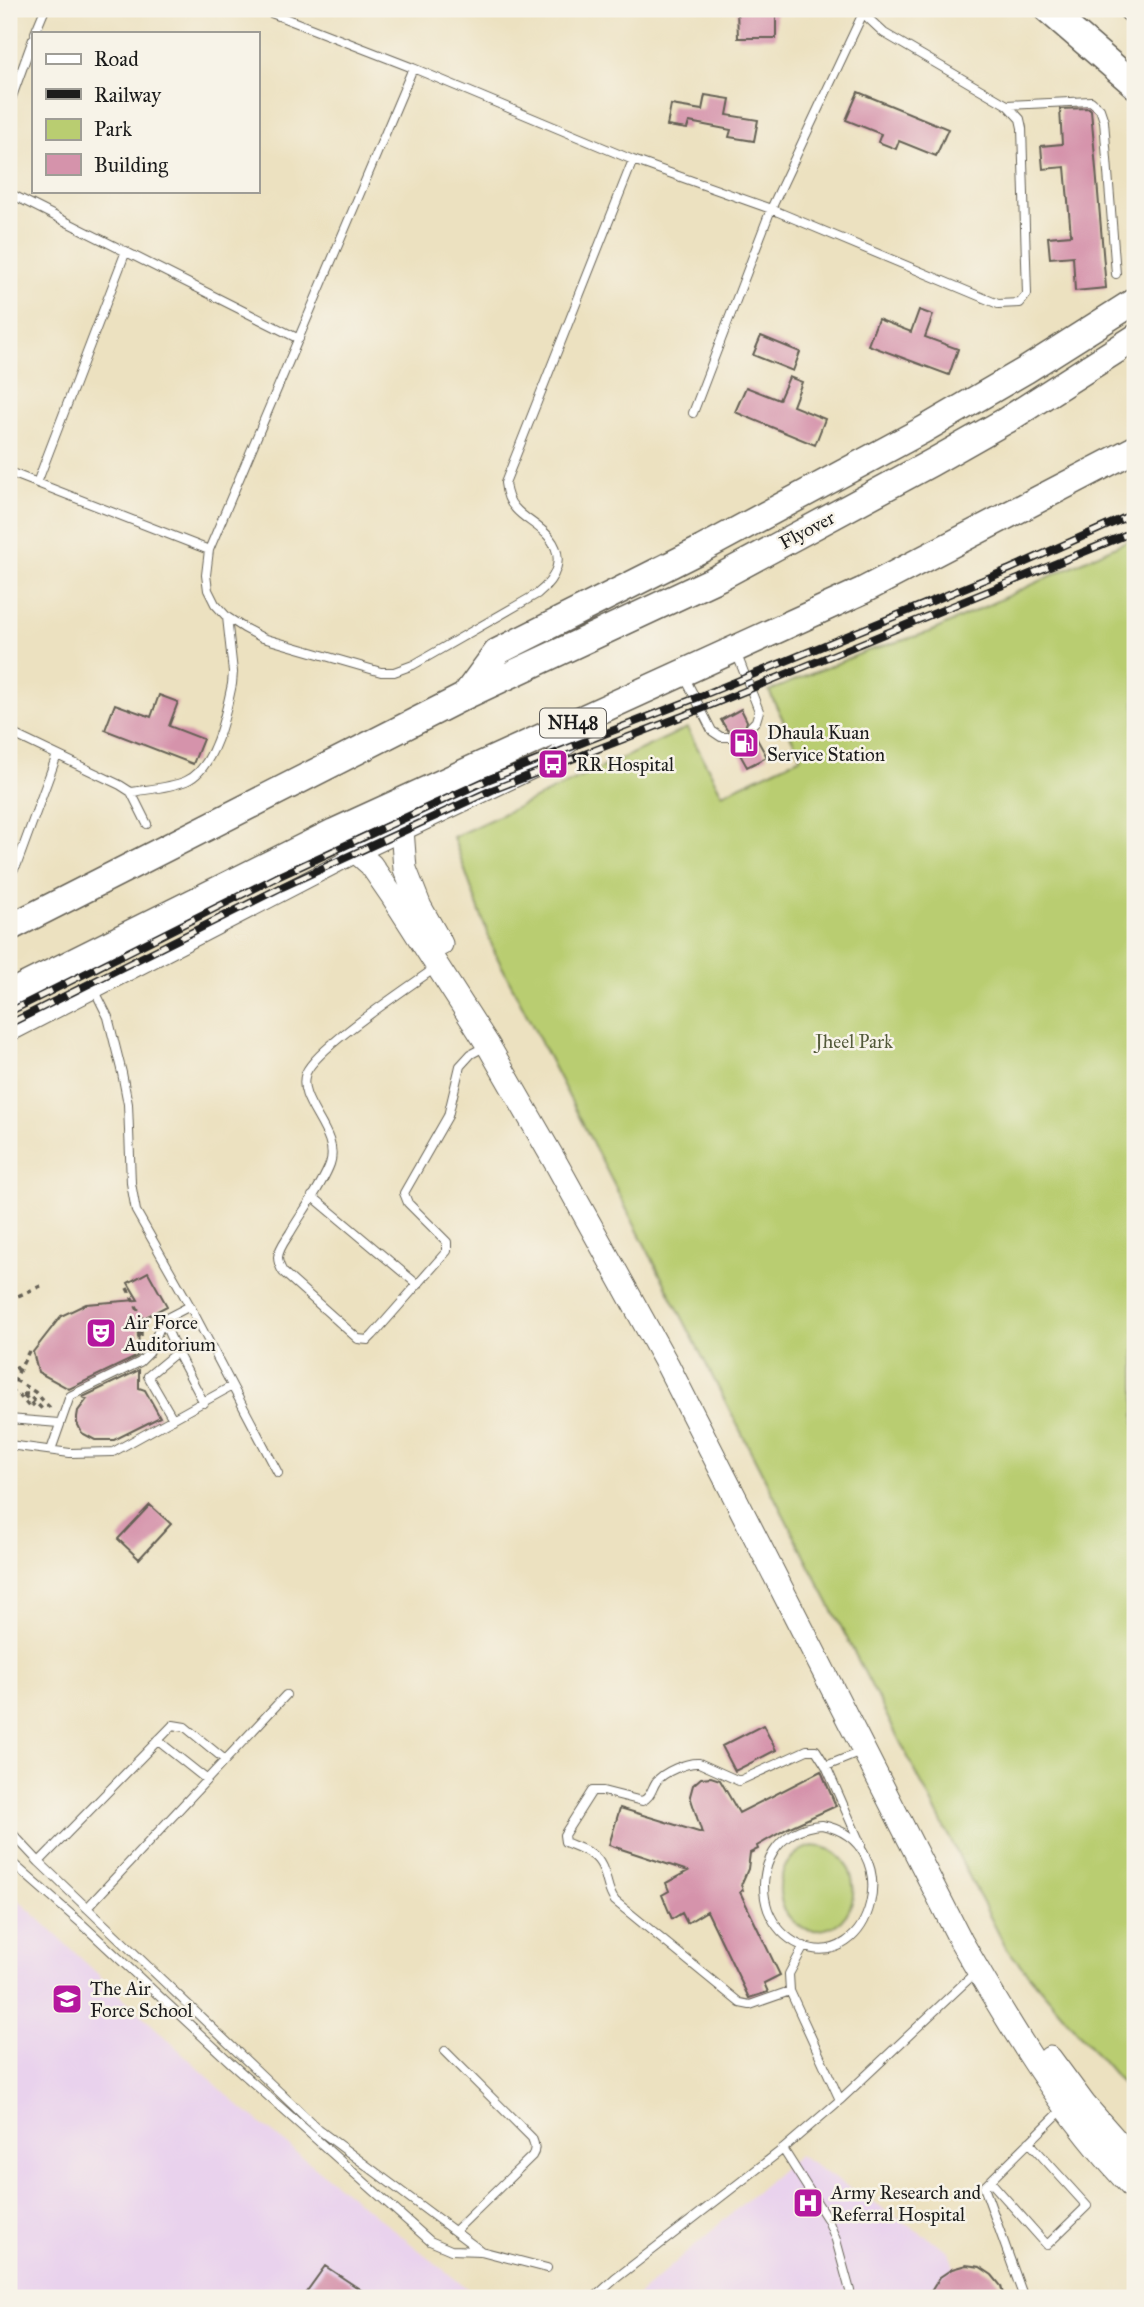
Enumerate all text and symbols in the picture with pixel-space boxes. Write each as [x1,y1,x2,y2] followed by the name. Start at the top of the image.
[32,32,259,192] legend
[94,46,139,72] text: Road
[94,82,162,108] text: Railway
[94,116,132,142] text: Park
[94,152,168,178] text: Building
[775,505,839,554] street label: Flyover
[540,708,606,738] road number: NH48
[767,721,885,766] place label: Dhaula Kuan Service Station
[727,726,761,760] fuel station icon: Dhaula Kuan Service Station
[536,747,570,781] bus stop icon: RR Hospital
[576,753,675,776] place label: RR Hospital
[813,1030,893,1054] park label: Jheel Park
[123,1311,216,1356] place label: Air Force Auditorium
[84,1316,118,1350] theatre icon: Air Force Auditorium
[90,1977,193,2022] place label: The Air Force School
[50,1982,84,2016] school or university icon: The Air Force School
[830,2181,982,2226] place label: Army Research and Referral Hospital
[791,2186,825,2220] hospital icon: Army Research and Referral Hospital

